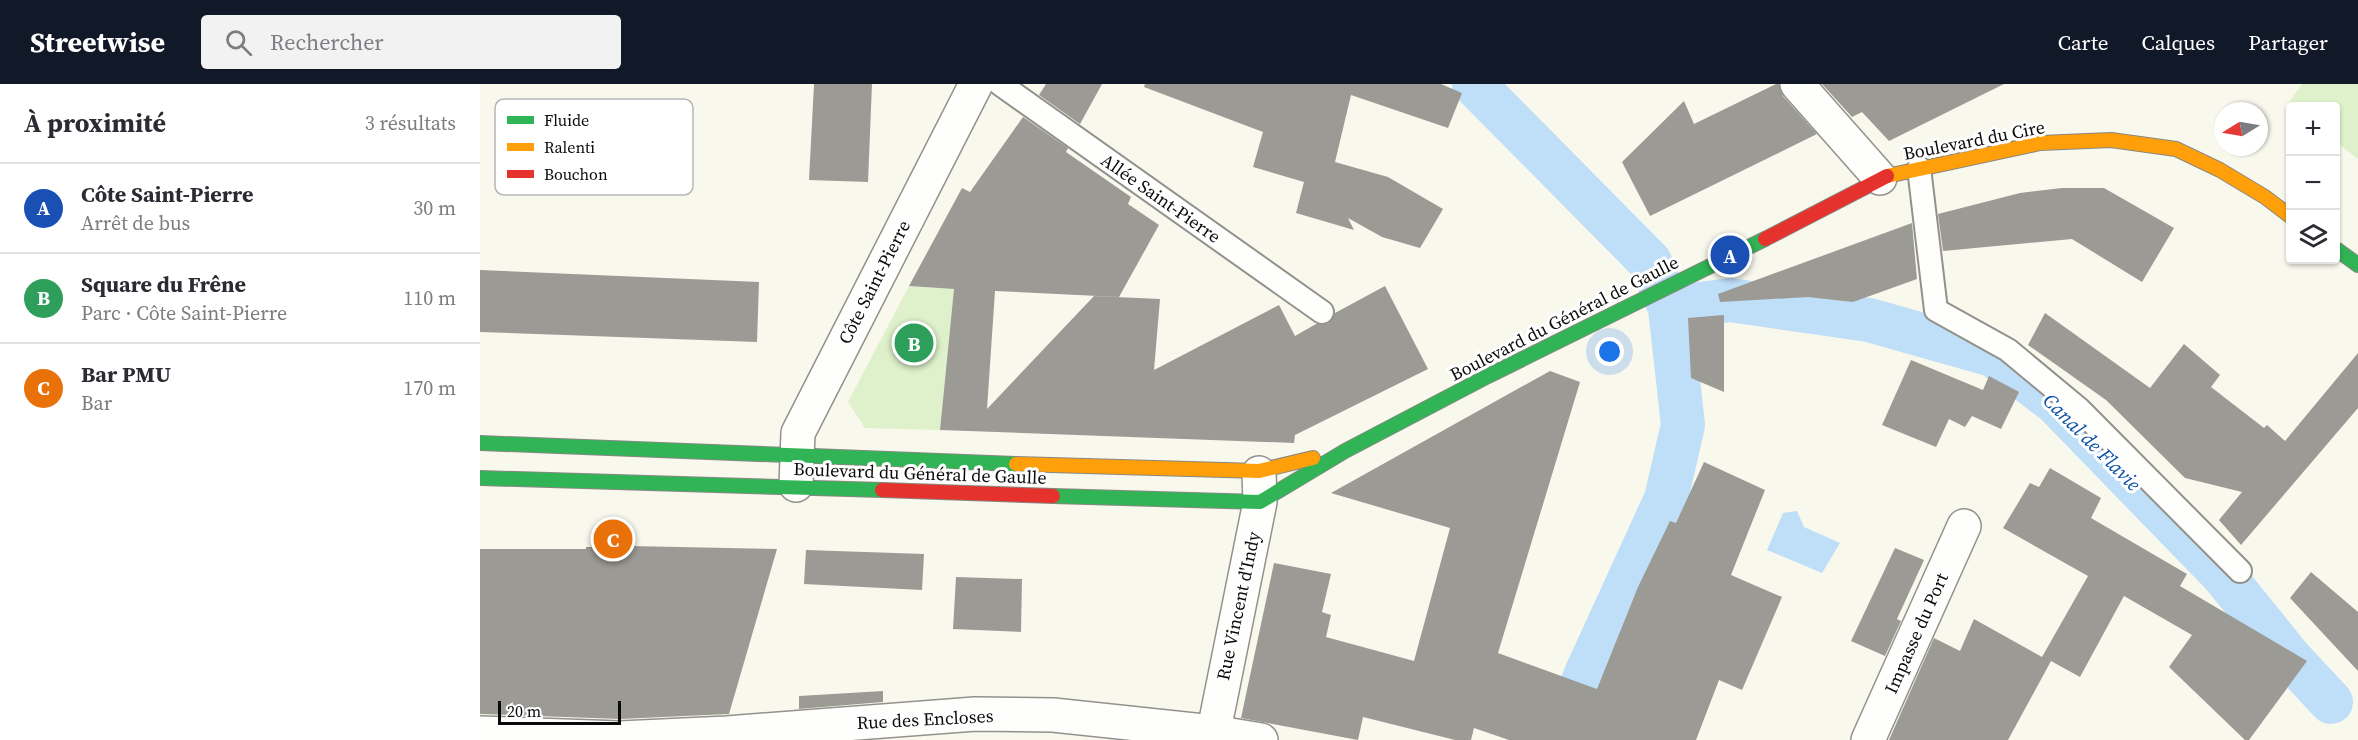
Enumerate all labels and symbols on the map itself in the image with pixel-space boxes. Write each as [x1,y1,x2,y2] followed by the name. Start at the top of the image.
[495,99,693,195] legend
[2214,102,2268,156] north arrow
[544,109,589,131] text: Fluide
[1901,114,2047,166] street label: Boulevard du Cire
[544,136,595,158] text: Ralenti
[1096,147,1226,249] street label: Allée Saint-Pierre
[544,163,608,185] text: Bouchon
[832,216,916,348] street label: Côte Saint-Pierre
[1710,232,1750,278] pin: A
[1445,249,1683,387] street label: Boulevard du Général de Gaulle
[894,320,934,366] pin: B
[1595,337,1624,366] your location
[2037,387,2147,497] water label: Canal de Flavie
[793,456,1047,490] street label: Boulevard du Général de Gaulle
[594,516,632,562] pin: C
[1210,529,1266,683] street label: Rue Vincent d'Indy
[1878,568,1954,697] street label: Impasse du Port
[498,698,621,726] scale bar
[856,703,994,735] street label: Rue des Encloses

